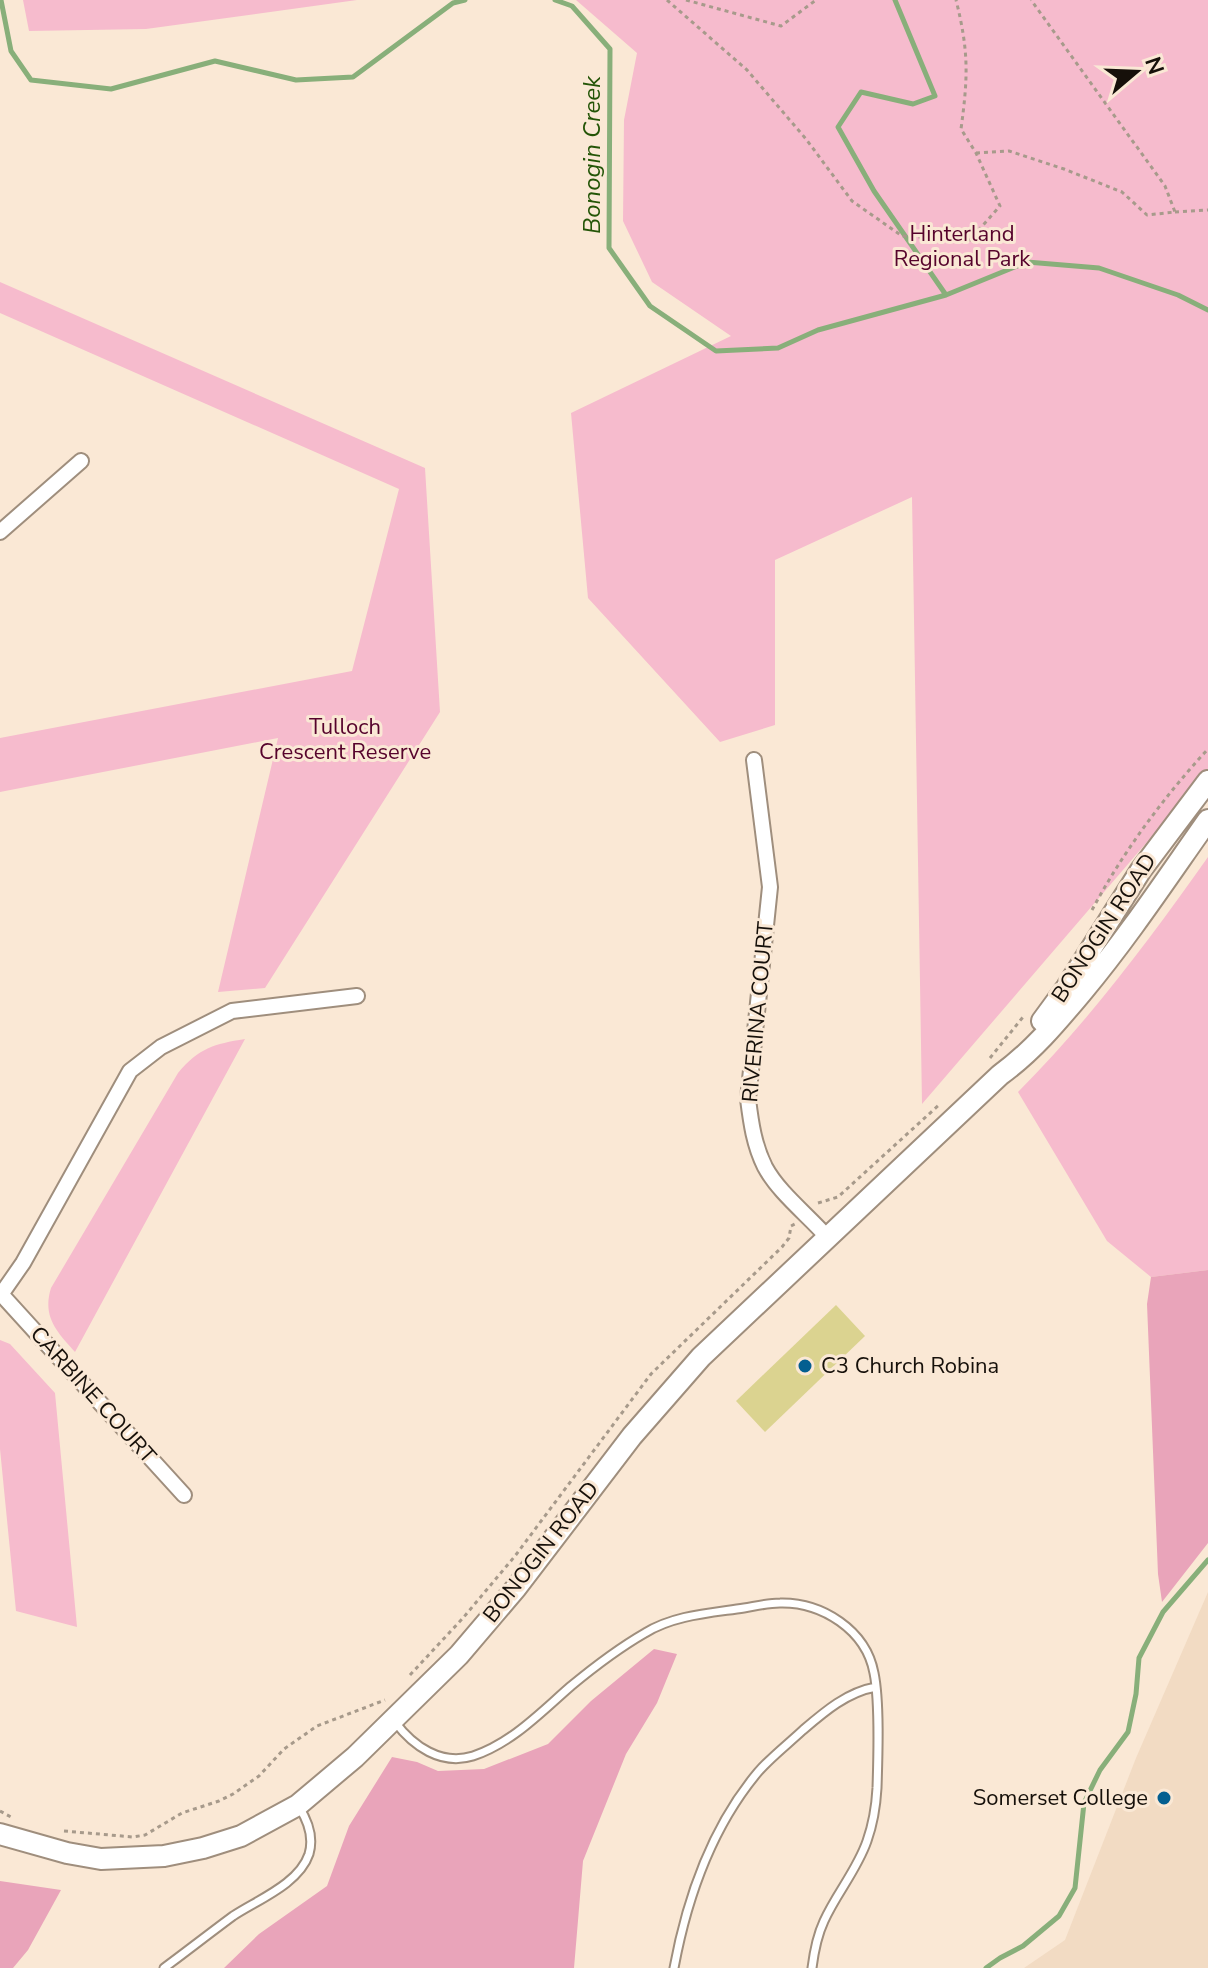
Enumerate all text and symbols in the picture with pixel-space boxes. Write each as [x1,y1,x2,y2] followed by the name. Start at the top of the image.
[1096,32,1176,112] north arrow
[1137,53,1171,78] text: N
[576,75,608,234] water label: Bonogin Creek
[894,219,1031,274] park label: Hinterland Regional Park
[259,712,431,767] park label: Tulloch Crescent Reserve
[1045,848,1163,1008] street label: BONOGIN ROAD
[735,920,781,1104] street label: RIVERINA COURT
[23,1320,163,1471] street label: CARBINE COURT
[821,1351,999,1381] place label: C3 Church Robina
[796,1357,814,1375] marker: C3 Church Robina
[476,1475,606,1629] street label: BONOGIN ROAD
[973,1783,1148,1813] place label: Somerset College
[1155,1789,1173,1807] marker: Somerset College

